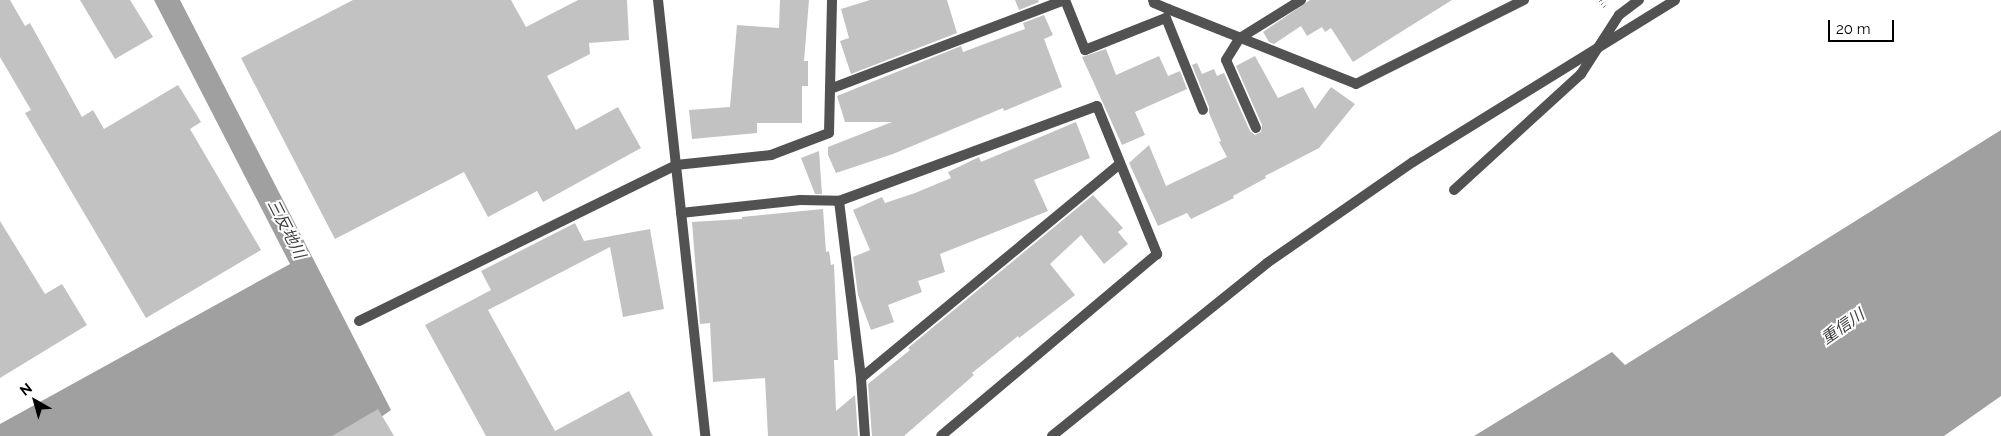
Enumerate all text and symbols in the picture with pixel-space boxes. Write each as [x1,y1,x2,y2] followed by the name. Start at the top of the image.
[1831,10,1897,42] scale bar
[1836,20,1871,38] text: 20 m
[263,196,309,262] water label: 三反地川
[1818,305,1868,349] water label: 重信川
[10,376,60,426] north arrow
[17,380,35,399] text: N

